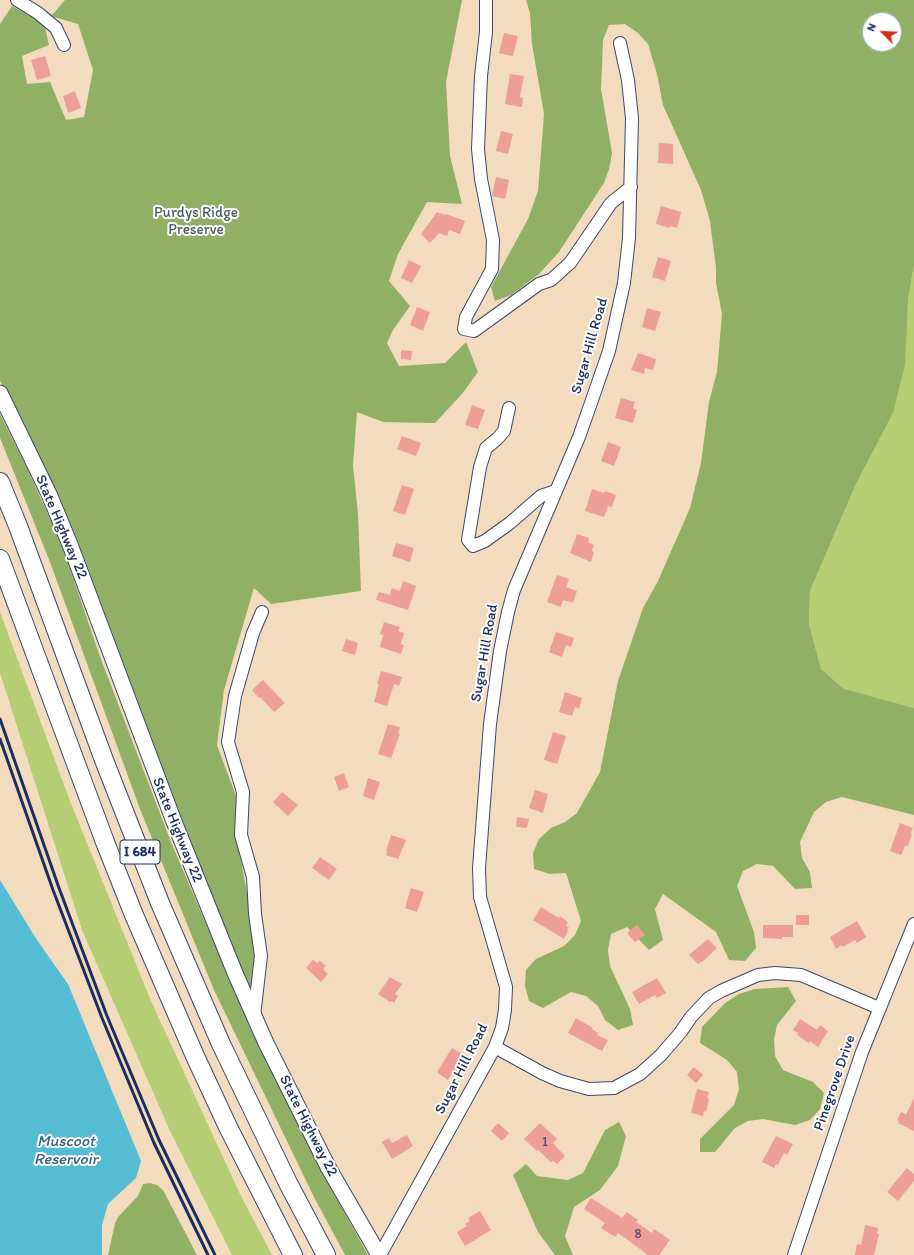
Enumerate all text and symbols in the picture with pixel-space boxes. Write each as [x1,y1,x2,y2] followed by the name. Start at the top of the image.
[862,12,902,52] north arrow
[864,21,879,33] text: N
[154,204,238,239] park label: Purdys Ridge Preserve
[568,296,612,396] street label: Sugar Hill Road
[31,472,91,582] street label: State Highway 22
[468,603,502,703] street label: Sugar Hill Road
[148,775,206,885] street label: State Highway 22
[120,840,160,864] road number: I 684
[431,1021,493,1117] street label: Sugar Hill Road
[810,1033,860,1133] street label: Pinegrove Drive
[275,1072,341,1180] street label: State Highway 22
[34,1132,98,1170] water label: Muscoot Reservoir
[542,1135,548,1151] house number: 1
[634,1227,642,1243] house number: 8

